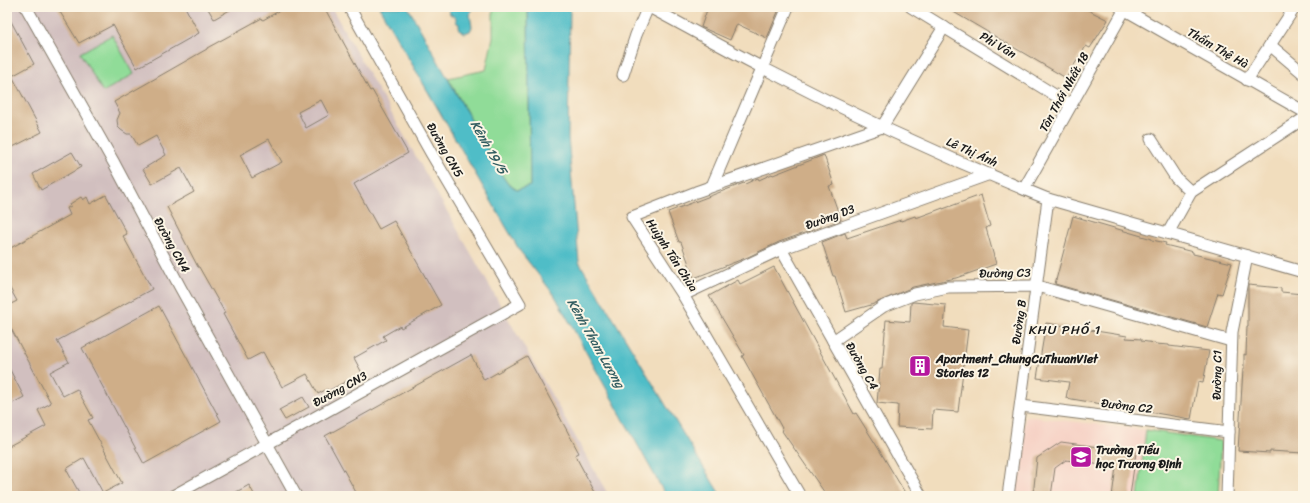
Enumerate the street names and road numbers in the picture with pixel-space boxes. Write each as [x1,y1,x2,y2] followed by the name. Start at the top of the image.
[1183,21,1253,75] street label: Thẩm Thệ Hà
[975,25,1021,65] street label: Phi Vân
[1033,48,1095,136] street label: Tân Thới Nhất 18
[420,118,470,182] street label: Đường CN5
[943,131,1001,173] street label: Lê Thị Ánh
[802,198,858,236] street label: Đường D3
[148,213,197,277] street label: Đường CN4
[640,214,704,296] street label: Huỳnh Tấn Chùa
[979,262,1031,284] street label: Đường C3
[1005,298,1033,346] street label: Đường B
[839,338,885,395] street label: Đường C4
[1206,350,1228,400] street label: Đường C1
[308,365,372,413] street label: Đường CN3
[1100,392,1154,420] street label: Đường C2

